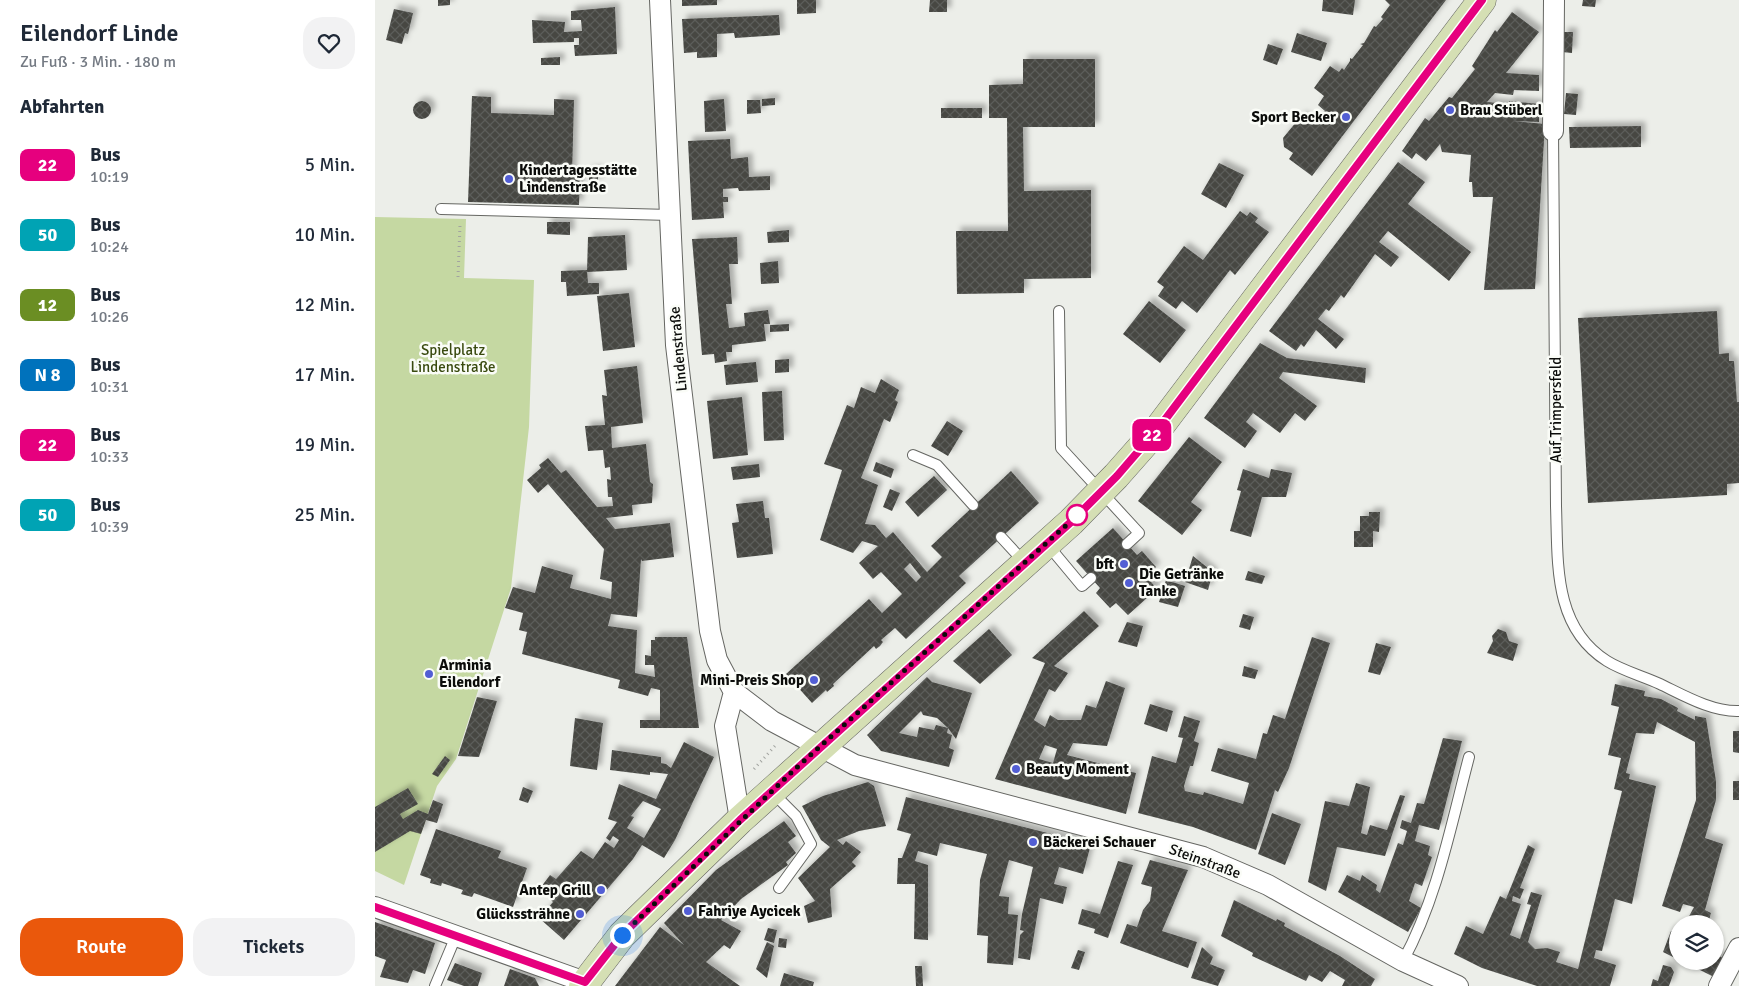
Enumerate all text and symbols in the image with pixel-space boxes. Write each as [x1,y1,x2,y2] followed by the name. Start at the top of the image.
[303,17,355,69] button: heart
[20,18,179,48] text: Eilendorf Linde
[20,52,176,72] text: Zu Fuß · 3 Min. · 180 m
[20,95,104,119] text: Abfahrten
[1460,101,1543,119] place label: Brau Stüberl
[1444,104,1456,116] marker: Brau Stüberl
[1252,108,1336,126] place label: Sport Becker
[1340,111,1352,123] marker: Sport Becker
[90,143,121,167] text: Bus
[305,153,355,177] text: 5 Min.
[38,154,57,176] text: 22
[519,161,637,196] place label: Kindertagesstätte Lindenstraße
[90,167,129,187] text: 10:19
[503,173,515,185] marker: Kindertagesstätte Lindenstraße
[90,213,121,237] text: Bus
[294,223,355,247] text: 10 Min.
[38,224,57,246] text: 50
[90,237,129,257] text: 10:24
[90,283,121,307] text: Bus
[294,293,355,317] text: 12 Min.
[38,294,57,316] text: 12
[665,306,691,392] street label: Lindenstraße
[90,307,129,327] text: 10:26
[410,341,496,376] park label: Spielplatz Lindenstraße
[90,353,121,377] text: Bus
[1547,357,1565,463] street label: Auf Trimpersfeld
[294,363,355,387] text: 17 Min.
[34,364,61,386] text: N 8
[90,377,129,397] text: 10:31
[1129,419,1175,451] line badge: 22
[90,423,121,447] text: Bus
[1142,424,1162,446] text: 22
[294,433,355,457] text: 19 Min.
[38,434,57,456] text: 22
[90,447,129,467] text: 10:33
[90,493,121,517] text: Bus
[294,503,355,527] text: 25 Min.
[38,504,57,526] text: 50
[1066,504,1088,526] unlabelled marker
[90,517,129,537] text: 10:39
[1096,555,1115,573] place label: bft
[1118,558,1130,570] marker: bft
[1139,565,1224,600] place label: Die Getränke Tanke
[1123,577,1135,589] marker: Die Getränke Tanke
[439,656,502,691] place label: Arminia Eilendorf
[423,668,435,680] marker: Arminia Eilendorf
[700,671,804,689] place label: Mini-Preis Shop
[808,674,820,686] marker: Mini-Preis Shop
[1026,760,1129,778] place label: Beauty Moment
[1010,763,1022,775] marker: Beauty Moment
[1043,833,1156,851] place label: Bäckerei Schauer
[1027,836,1039,848] marker: Bäckerei Schauer
[1167,840,1243,882] street label: Steinstraße
[519,881,591,899] place label: Antep Grill
[595,884,607,896] marker: Antep Grill
[698,902,801,920] place label: Fahriye Aycicek
[476,905,570,923] place label: Glückssträhne
[682,905,694,917] marker: Fahriye Aycicek
[574,908,586,920] marker: Glückssträhne
[1669,915,1724,970] map controls
[1669,915,1724,970] button: layers
[20,918,183,976] button: Route
[193,918,355,976] button: Tickets
[610,923,635,948] your location

